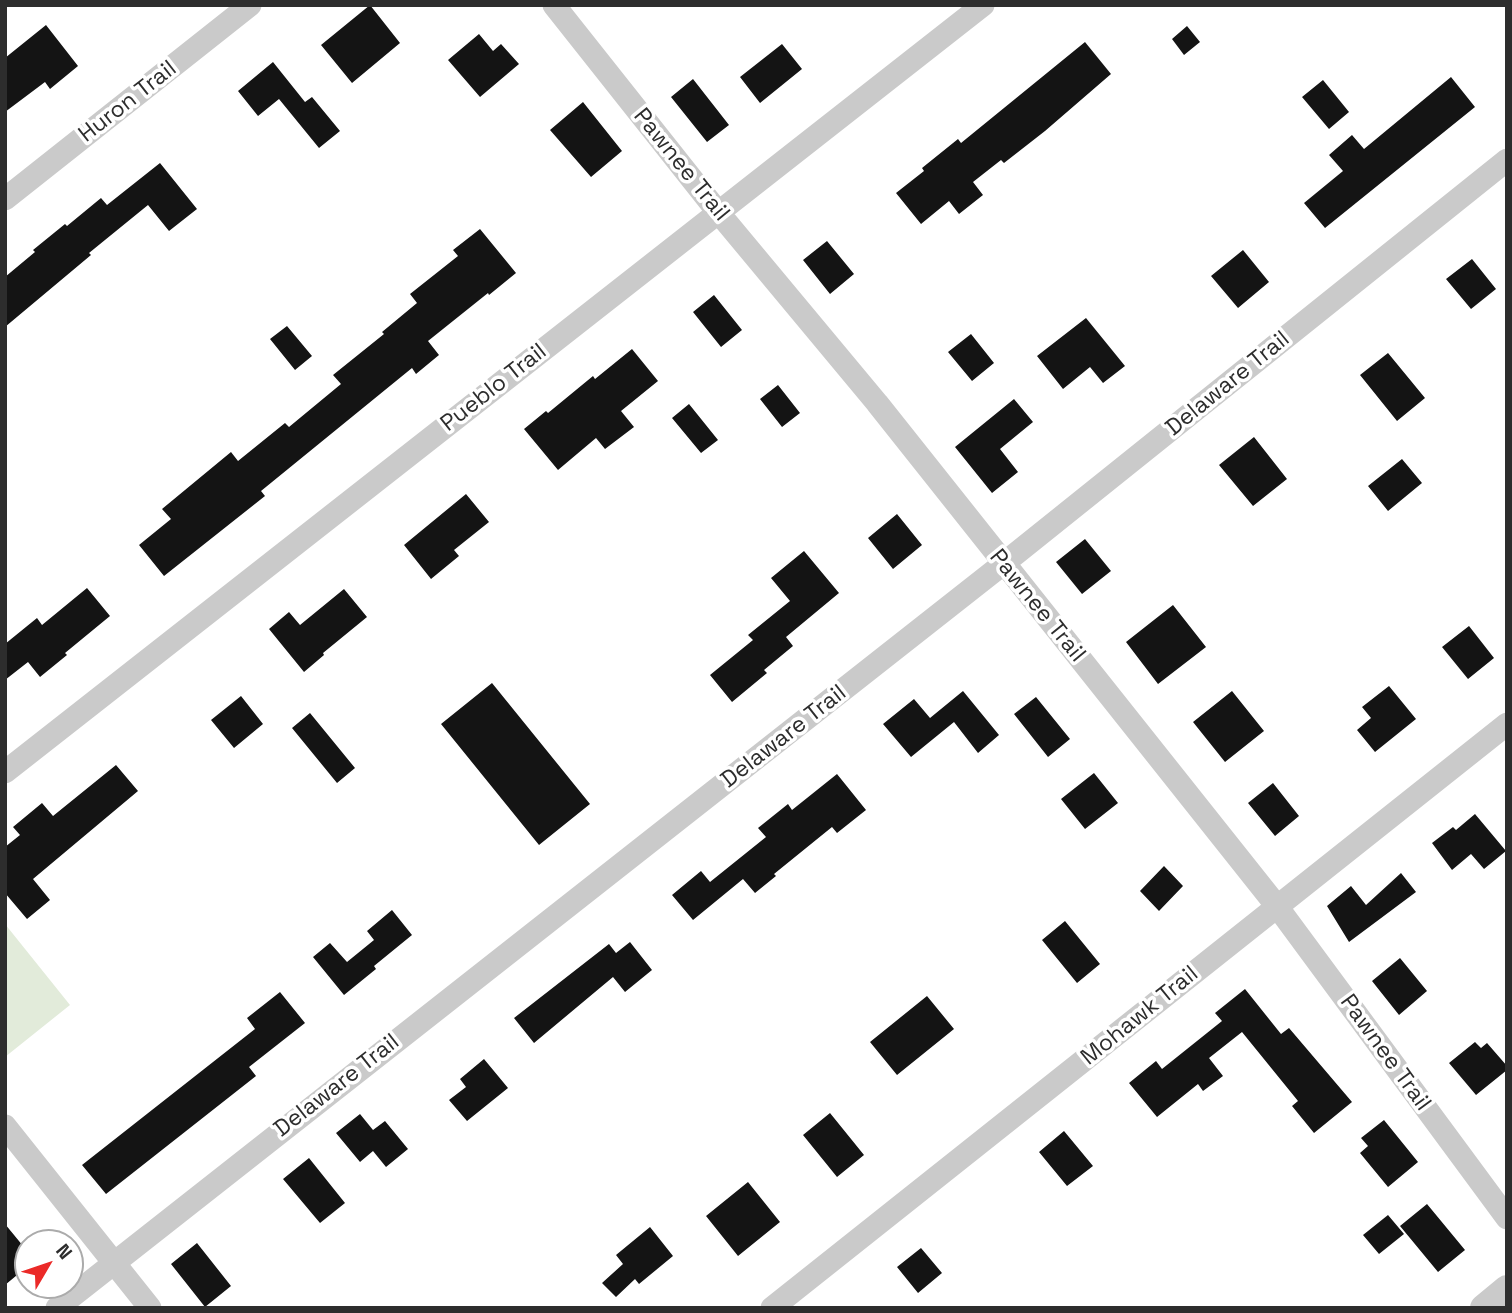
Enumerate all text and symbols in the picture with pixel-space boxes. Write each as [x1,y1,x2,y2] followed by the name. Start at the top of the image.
[74,55,182,149] street label: Huron Trail
[627,103,735,227] street label: Pawnee Trail
[1161,326,1295,442] street label: Delaware Trail
[436,338,552,438] street label: Pueblo Trail
[983,544,1091,668] street label: Pawnee Trail
[716,680,852,794] street label: Delaware Trail
[1076,960,1204,1072] street label: Mohawk Trail
[1334,990,1436,1116] street label: Pawnee Trail
[269,1029,405,1143] street label: Delaware Trail
[14,1229,84,1299] north arrow
[50,1239,78,1265] text: N

